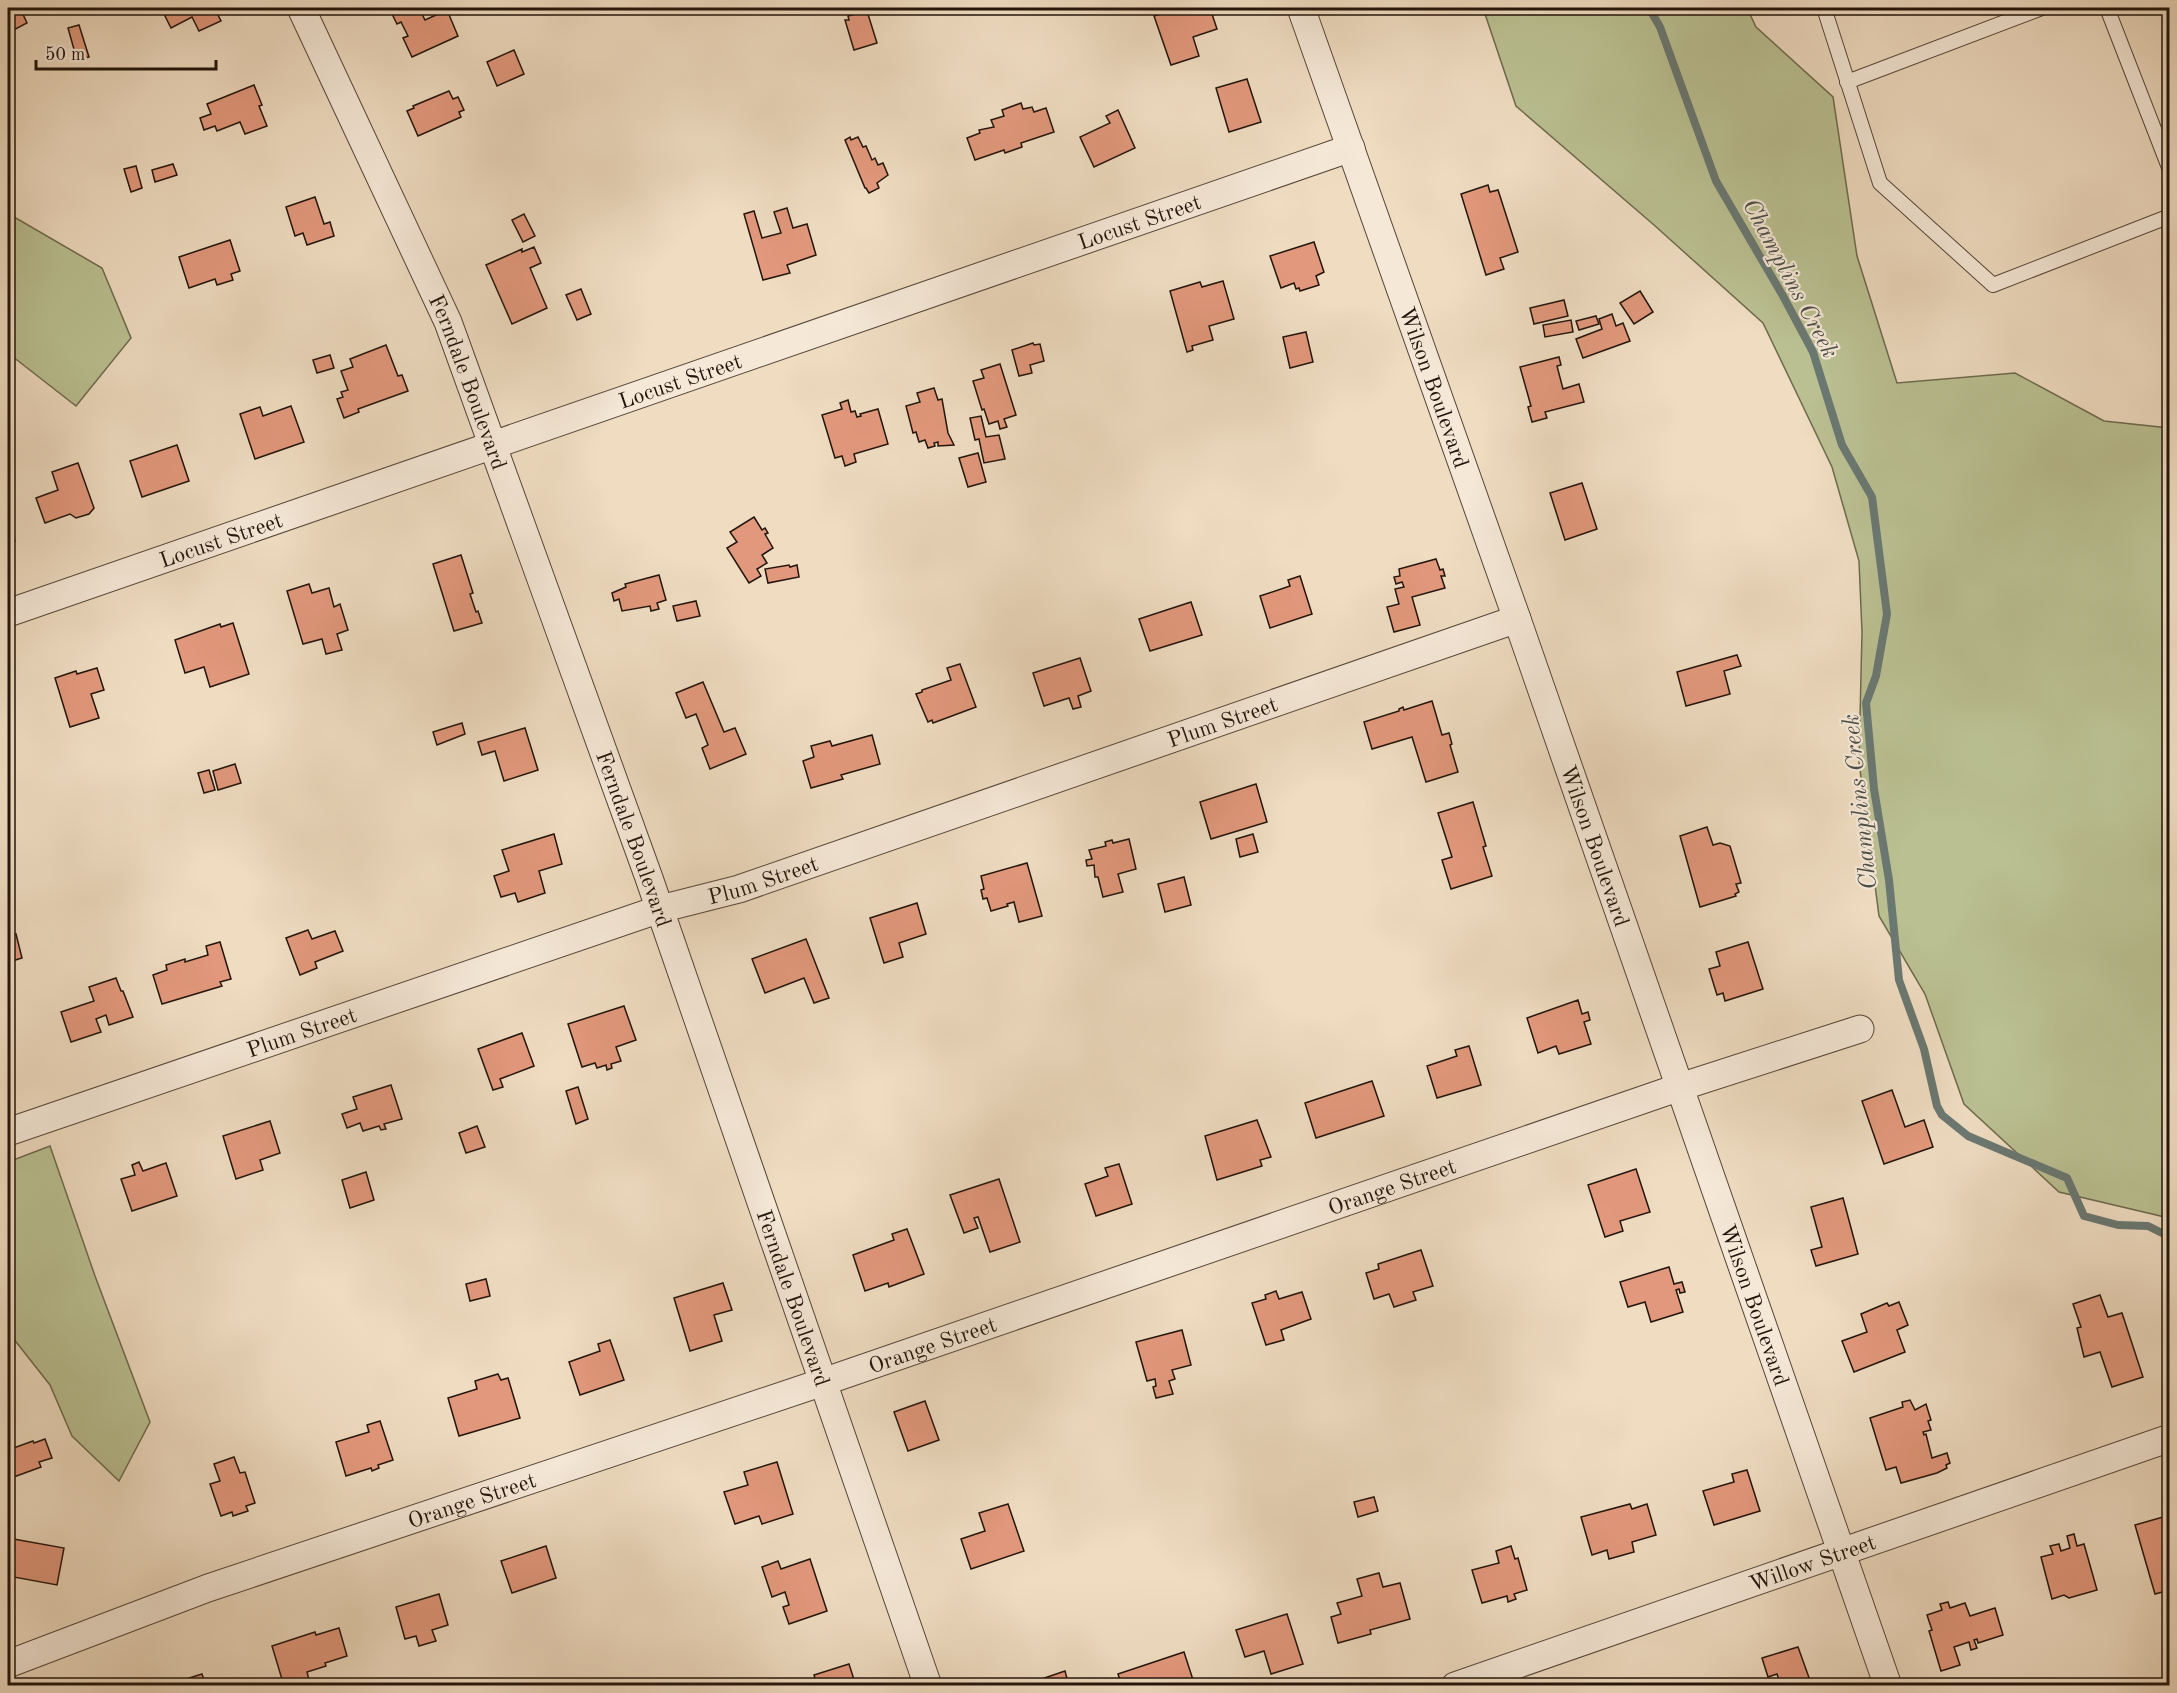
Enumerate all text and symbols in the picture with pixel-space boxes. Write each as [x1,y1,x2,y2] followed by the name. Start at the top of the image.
[36,33,216,71] scale bar
[45,46,85,64] text: 50 m
[1075,192,1204,255] street label: Locust Street
[1737,195,1841,363] water label: Champlins Creek
[424,292,509,473] street label: Ferndale Boulevard
[1395,304,1472,471] street label: Wilson Boulevard
[616,351,745,414] street label: Locust Street
[157,510,286,573] street label: Locust Street
[1165,694,1281,752] street label: Plum Street
[1840,713,1882,891] water label: Champlins Creek
[591,748,674,930] street label: Ferndale Boulevard
[1556,763,1632,930] street label: Wilson Boulevard
[706,853,821,909] street label: Plum Street
[244,1005,360,1063] street label: Plum Street
[1326,1156,1459,1220] street label: Orange Street
[751,1207,833,1390] street label: Ferndale Boulevard
[1715,1222,1792,1389] street label: Wilson Boulevard
[866,1314,1000,1378] street label: Orange Street
[405,1470,539,1533] street label: Orange Street
[1747,1532,1879,1596] street label: Willow Street

